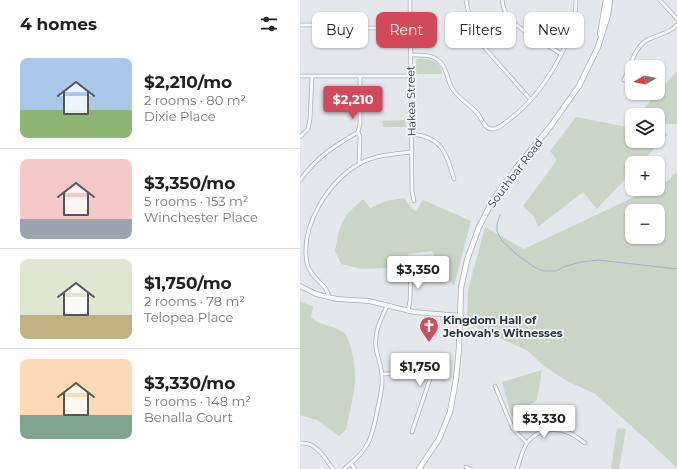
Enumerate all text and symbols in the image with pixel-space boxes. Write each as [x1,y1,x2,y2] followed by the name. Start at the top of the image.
[312,12,368,48] chip: Buy
[376,12,437,48] chip: Rent
[445,12,516,48] chip: Filters
[524,12,584,48] chip: New
[258,13,280,35] icon: filters
[20,14,97,34] text: 4 homes
[625,60,665,100] north arrow
[625,60,665,244] map controls
[403,65,419,137] street label: Hakea Street
[144,72,232,92] text: $2,210/mo
[52,74,100,122] icon: home
[320,86,386,120] pin: $2,210
[332,91,374,107] text: $2,210
[144,92,246,108] text: 2 rooms · 80 m²
[144,108,216,124] text: Dixie Place
[625,108,665,148] button: layers
[484,136,546,210] street label: Southbar Road
[625,156,665,196] button: +
[144,173,235,193] text: $3,350/mo
[52,175,100,223] icon: home
[144,193,248,209] text: 5 rooms · 153 m²
[625,204,665,244] button: −
[144,209,258,225] text: Winchester Place
[385,256,451,290] pin: $3,350
[396,261,440,277] text: $3,350
[144,273,232,293] text: $1,750/mo
[52,275,100,323] icon: home
[144,293,245,309] text: 2 rooms · 78 m²
[144,309,233,325] text: Telopea Place
[442,313,563,340] place label: Kingdom Hall of Jehovah's Witnesses
[418,315,440,343] church icon: Kingdom Hall of Jehovah's Witnesses
[387,353,453,387] pin: $1,750
[400,358,440,374] text: $1,750
[144,373,235,393] text: $3,330/mo
[52,375,100,423] icon: home
[144,393,251,409] text: 5 rooms · 148 m²
[511,405,577,439] pin: $3,330
[144,409,233,425] text: Benalla Court
[522,410,566,426] text: $3,330

